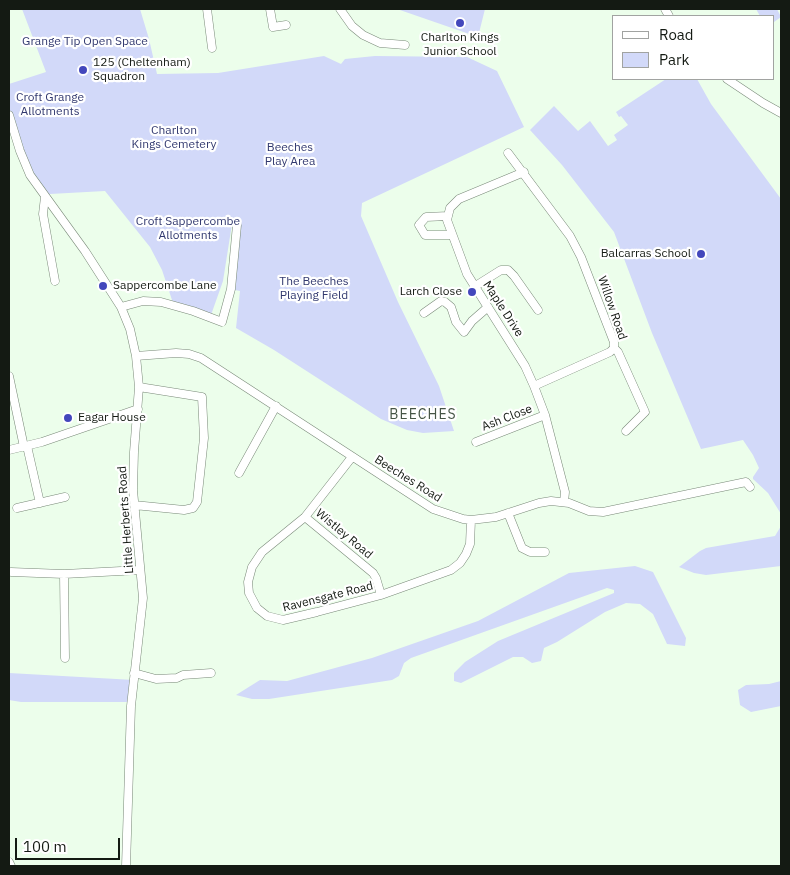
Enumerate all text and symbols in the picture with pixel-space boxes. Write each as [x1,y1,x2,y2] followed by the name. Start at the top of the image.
[612,15,775,80] legend
[454,17,466,29] marker: Charlton Kings Junior School
[659,25,694,44] text: Road
[421,31,499,59] place label: Charlton Kings Junior School
[22,35,148,49] park label: Grange Tip Open Space
[659,50,689,69] text: Park
[93,56,191,84] place label: 125 (Cheltenham) Squadron
[77,64,89,76] marker: 125 (Cheltenham) Squadron
[16,91,84,119] park label: Croft Grange Allotments
[132,124,216,152] park label: Charlton Kings Cemetery
[265,141,315,169] park label: Beeches Play Area
[136,215,240,243] park label: Croft Sappercombe Allotments
[601,247,691,261] place label: Balcarras School
[695,248,707,260] marker: Balcarras School
[594,274,630,342] street label: Willow Road
[279,275,349,303] park label: The Beeches Playing Field
[480,278,526,340] street label: Maple Drive
[113,279,217,293] place label: Sappercombe Lane
[97,280,109,292] marker: Sappercombe Lane
[400,285,462,299] place label: Larch Close
[466,286,478,298] marker: Larch Close
[480,402,534,434] street label: Ash Close
[388,407,458,423] district label: BEECHES
[78,411,146,425] place label: Eagar House
[62,412,74,424] marker: Eagar House
[372,453,444,505] street label: Beeches Road
[115,466,137,574] street label: Little Herberts Road
[313,506,375,562] street label: Wistley Road
[281,579,375,615] street label: Ravensgate Road
[18,828,122,860] scale bar
[23,837,67,856] text: 100 m

